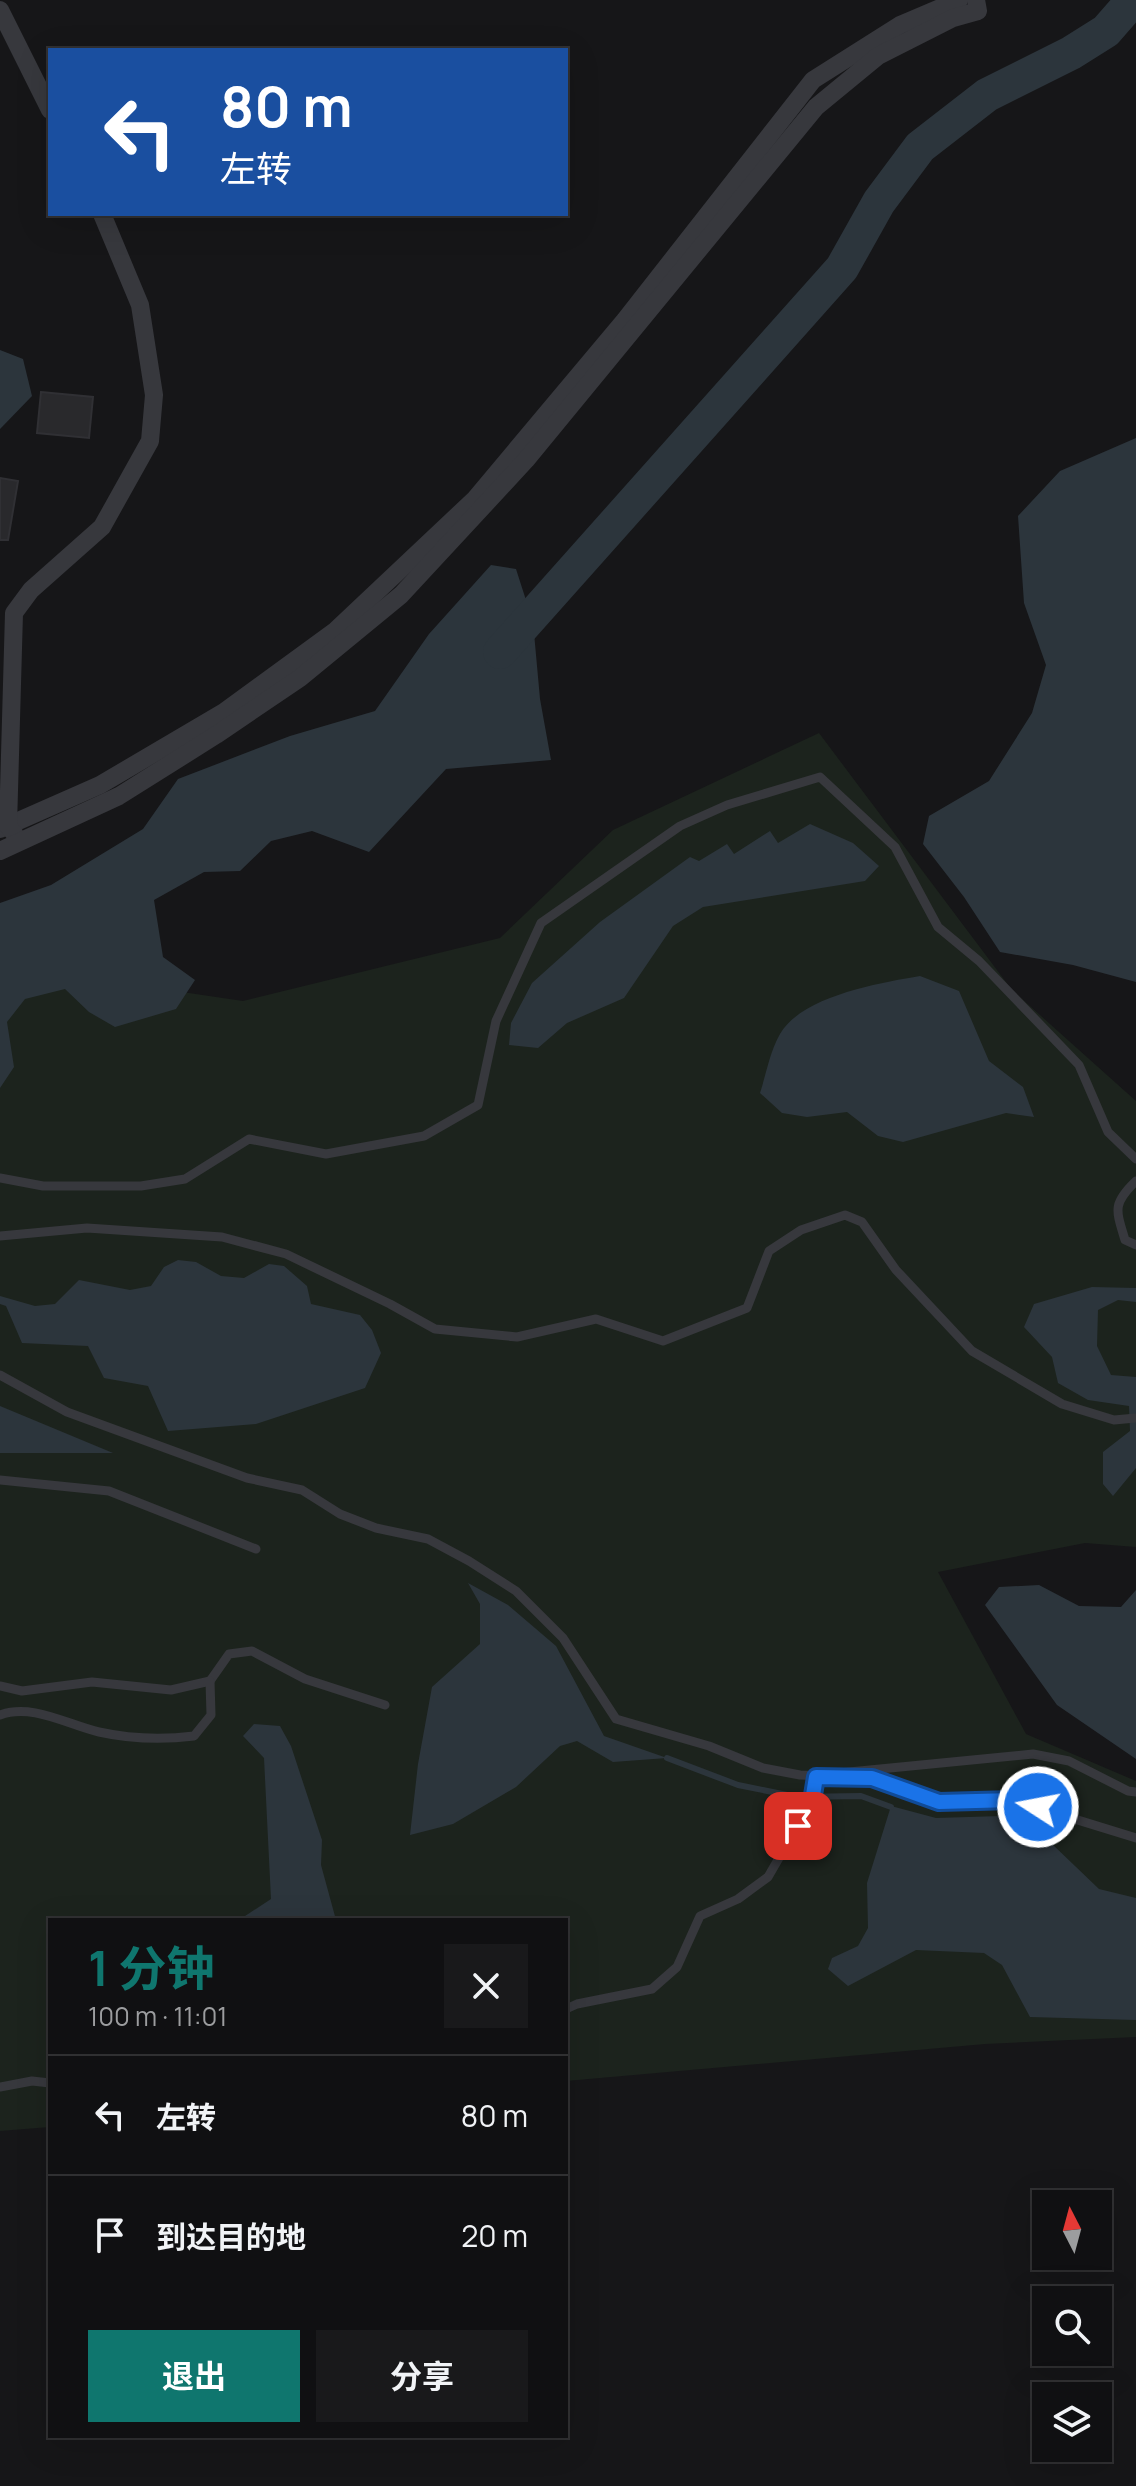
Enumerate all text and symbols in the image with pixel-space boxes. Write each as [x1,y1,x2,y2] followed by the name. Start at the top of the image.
[220,67,353,144] text: 80 m
[88,80,192,184] icon: left
[220,144,292,193] text: 左转
[996,1765,1080,1849] position arrow
[764,1792,832,1860] pin
[776,1804,820,1848] icon: arrive
[88,1935,215,2000] text: 1 分钟
[444,1944,528,2028] button: close
[88,1998,227,2034] text: 100 m · 11:01
[88,2093,132,2137] icon: left
[461,2095,528,2136] text: 80 m
[156,2096,216,2137] text: 左转
[1032,2190,1112,2270] north arrow
[1032,2190,1112,2462] map controls
[88,2213,132,2257] icon: arrive
[461,2215,528,2256] text: 20 m
[156,2216,306,2257] text: 到达目的地
[1032,2286,1112,2366] button: search
[88,2330,300,2422] button: 退出
[316,2330,528,2422] button: 分享
[1032,2382,1112,2462] button: layers

